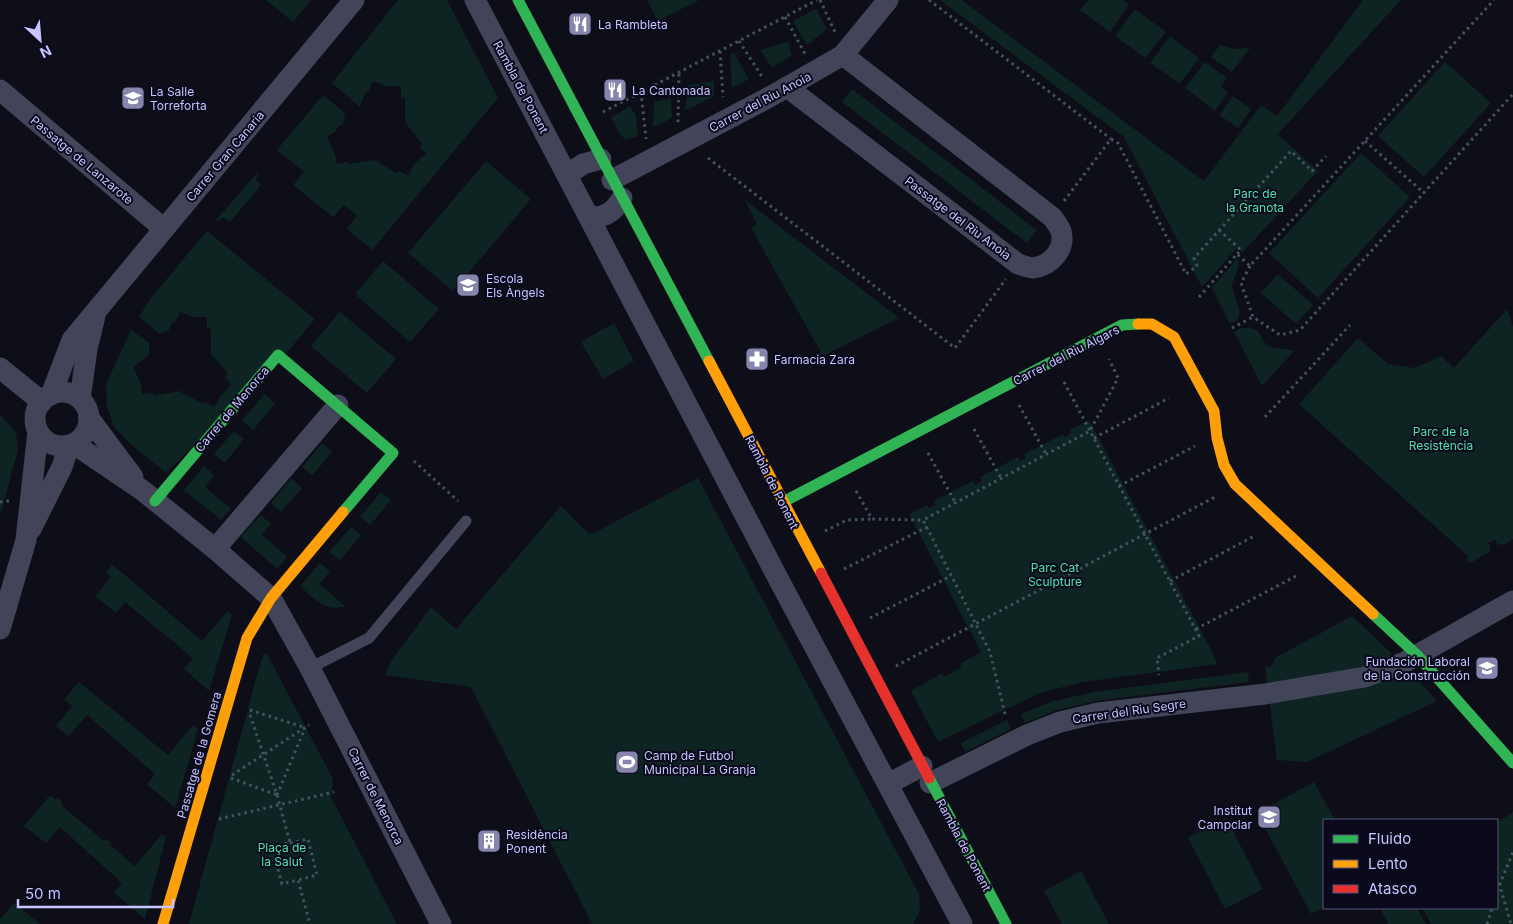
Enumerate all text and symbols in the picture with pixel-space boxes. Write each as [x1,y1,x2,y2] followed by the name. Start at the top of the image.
[567,11,593,37] restaurant icon: La Rambleta
[15,15,65,65] north arrow
[598,17,668,32] place label: La Rambleta
[490,38,552,136] street label: Rambla de Ponent
[37,42,54,62] text: N
[706,69,814,135] street label: Carrer del Riu Anoia
[602,77,628,103] restaurant icon: La Cantonada
[632,83,710,98] place label: La Cantonada
[150,84,207,113] place label: La Salle Torreforta
[120,85,146,111] school or university icon: La Salle Torreforta
[183,108,267,204] street label: Carrer Gran Canaria
[28,113,136,207] street label: Passatge de Lanzarote
[902,173,1014,263] street label: Passatge del Riu Anoia
[1226,186,1284,215] park label: Parc de la Granota
[486,271,545,300] place label: Escola Els Àngels
[455,272,481,298] school or university icon: Escola Els Àngels
[1010,322,1122,388] street label: Carrer del Riu Algars
[744,346,770,372] pharmacy icon: Farmacia Zara
[774,352,855,367] place label: Farmacia Zara
[192,363,272,455] street label: Carrer de Menorca
[1409,424,1473,453] park label: Parc de la Resistència
[742,433,802,531] street label: Rambla de Ponent
[1028,560,1082,589] park label: Parc Cat Sculpture
[1363,654,1470,683] place label: Fundación Laboral de la Construcción
[1474,655,1500,681] school or university icon: Fundación Laboral de la Construcción
[174,690,224,820] street label: Passatge de la Gomera
[1071,696,1187,726] street label: Carrer del Riu Segre
[345,745,407,847] street label: Carrer de Menorca
[644,748,756,777] place label: Camp de Futbol Municipal La Granja
[614,749,640,775] sports icon: Camp de Futbol Municipal La Granja
[933,796,995,894] street label: Rambla de Ponent
[1198,803,1252,832] place label: Institut Campclar
[1256,804,1282,830] school or university icon: Institut Campclar
[1323,819,1498,909] legend
[506,827,568,856] place label: Residència Ponent
[476,828,502,854] building icon: Residència Ponent
[1368,829,1411,848] text: Fluido
[258,840,306,869] park label: Plaça de la Salut
[1368,854,1408,873] text: Lento
[18,876,172,908] scale bar
[1368,879,1417,898] text: Atasco
[25,884,61,903] text: 50 m

